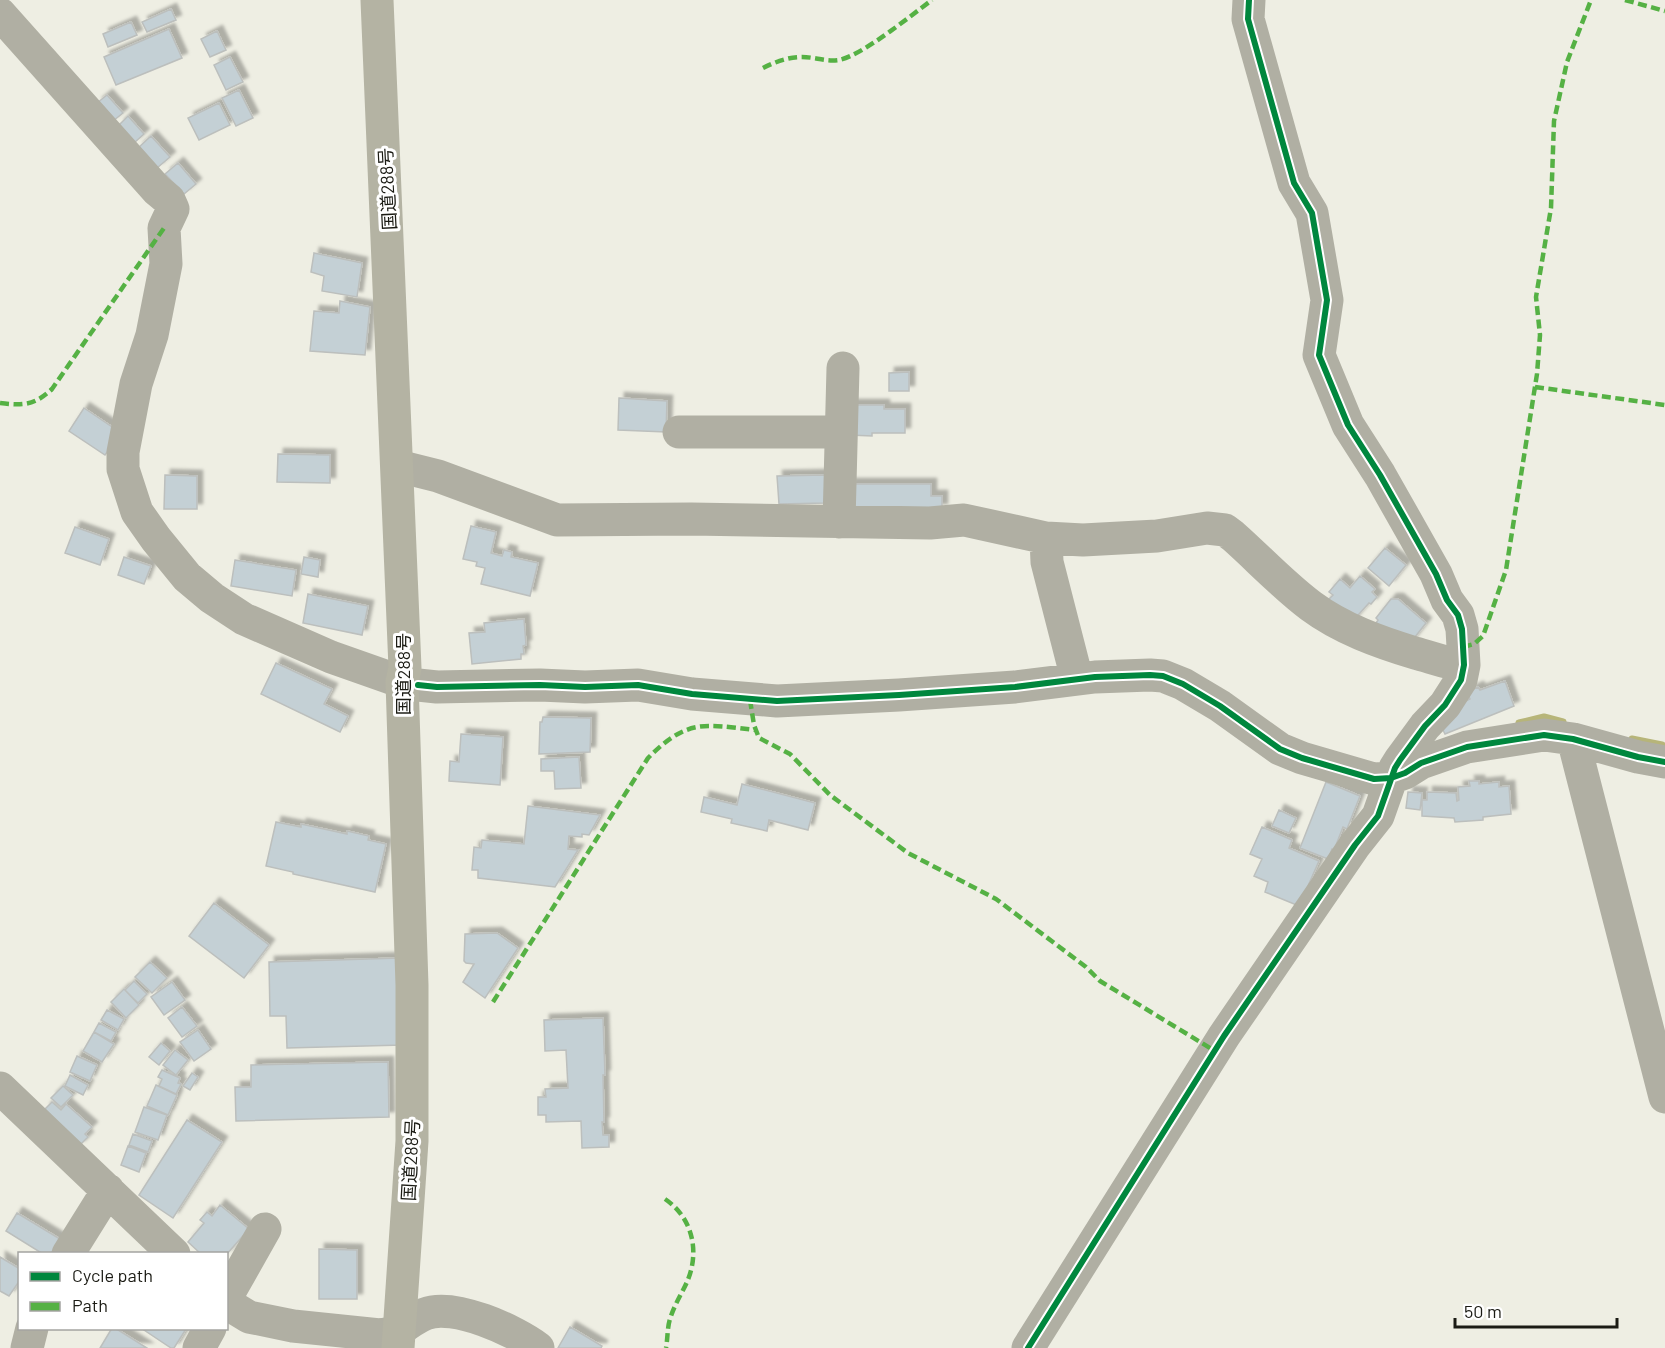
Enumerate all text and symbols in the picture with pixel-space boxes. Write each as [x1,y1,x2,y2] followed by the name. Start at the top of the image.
[374,147,400,231] street label: 国道288号
[392,633,414,715] street label: 国道288号
[397,1118,423,1202] street label: 国道288号
[18,1252,228,1330] legend
[72,1264,153,1286] text: Cycle path
[1455,1291,1617,1329] scale bar
[72,1294,108,1316] text: Path
[1464,1300,1502,1322] text: 50 m

